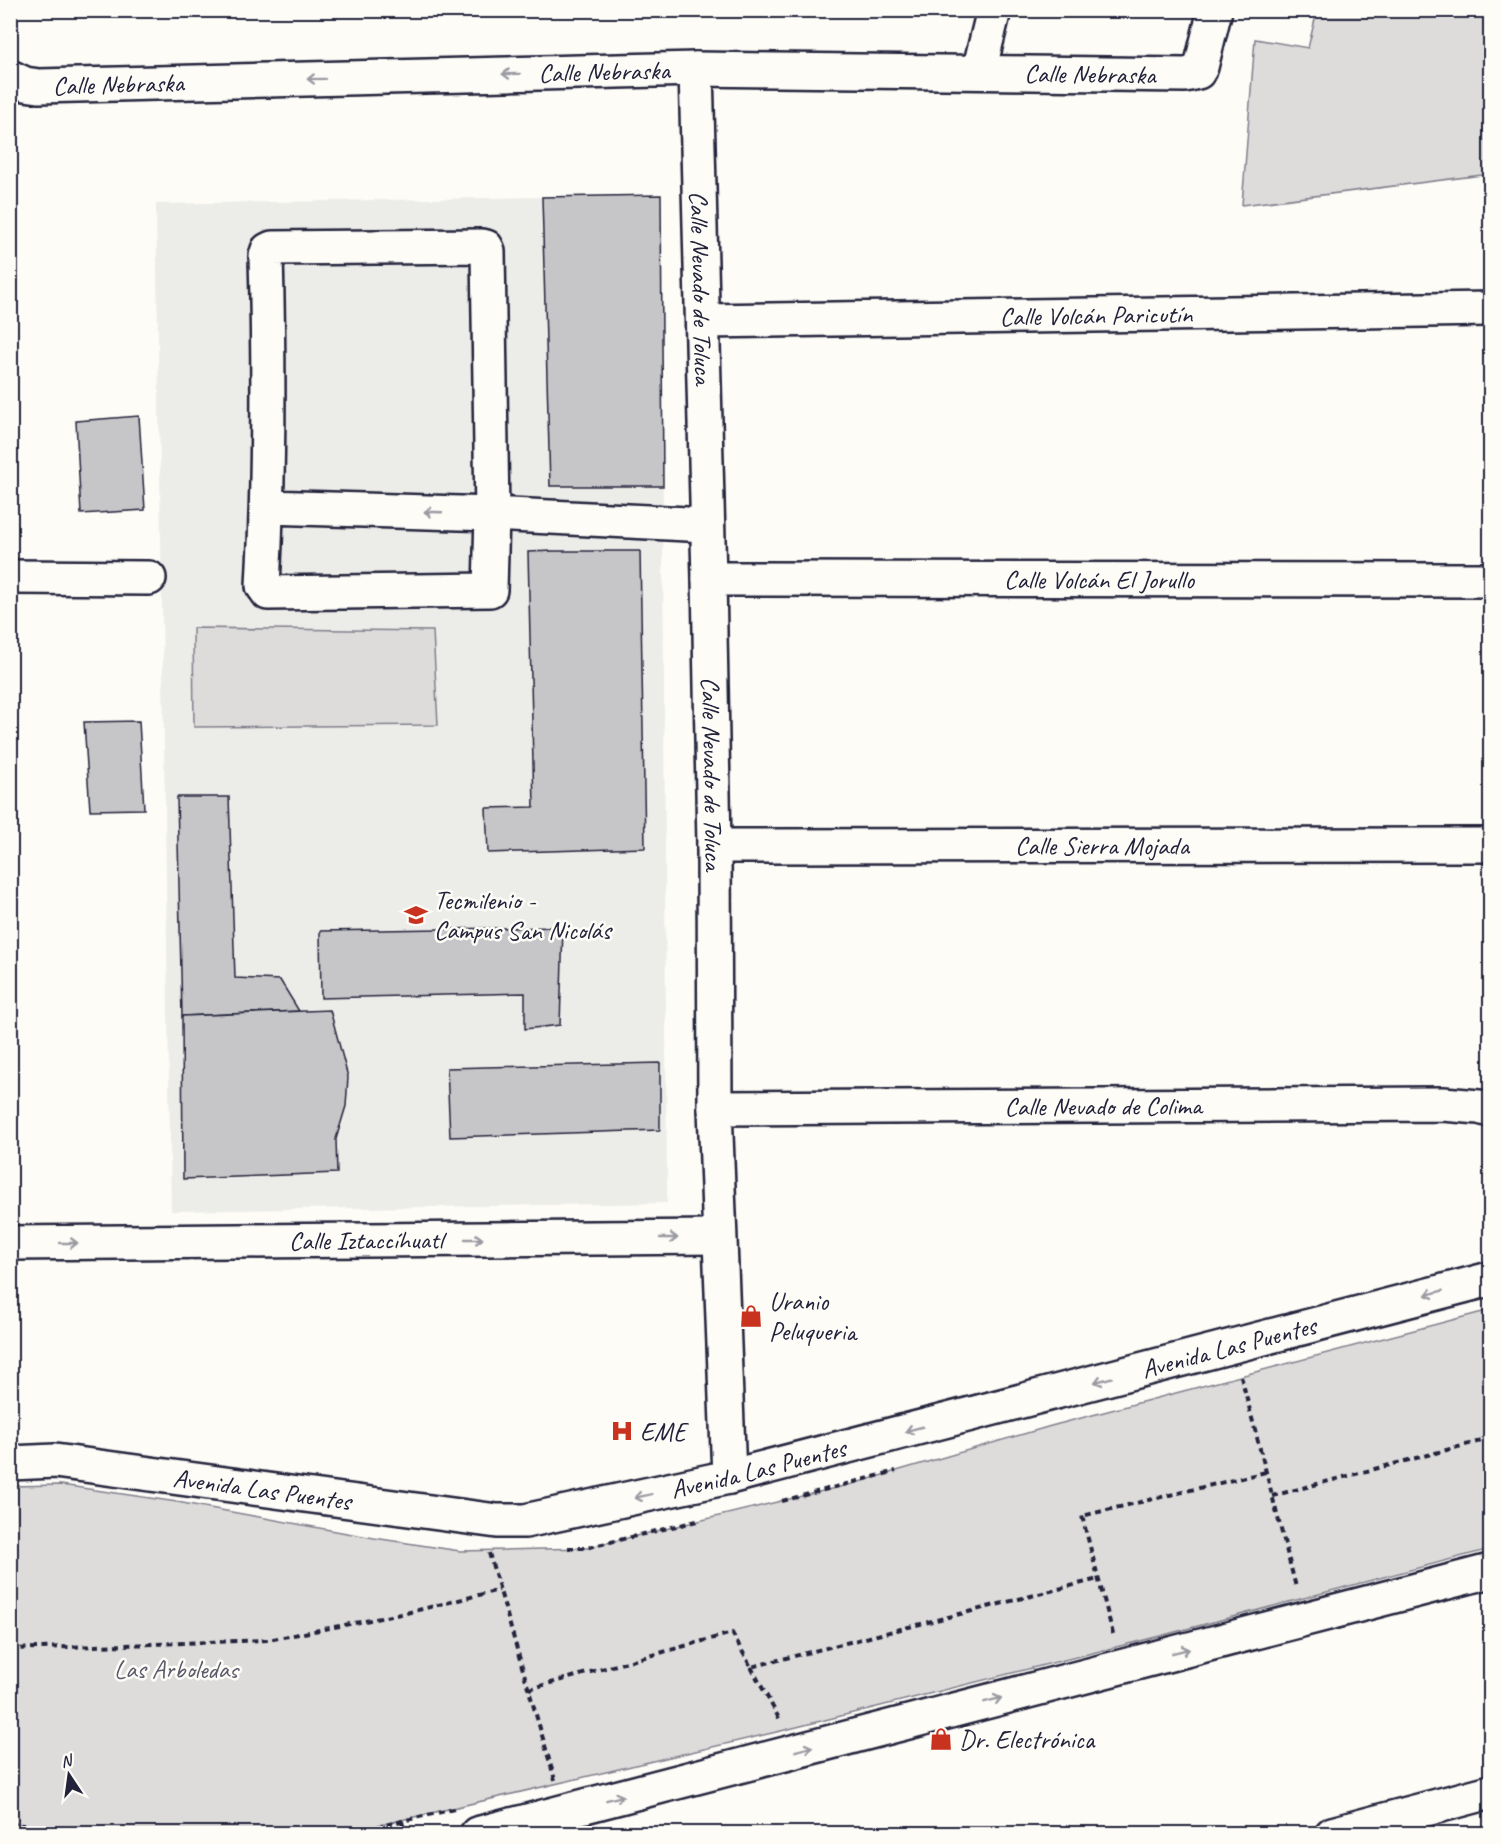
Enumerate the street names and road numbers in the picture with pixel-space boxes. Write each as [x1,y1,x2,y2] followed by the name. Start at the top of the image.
[538,54,672,90] street label: Calle Nebraska
[1024,57,1157,92] street label: Calle Nebraska
[52,66,186,103] street label: Calle Nebraska
[682,191,720,388] street label: Calle Nevado de Toluca
[999,298,1194,333] street label: Calle Volcán Paricutín
[1004,563,1196,597] street label: Calle Volcán El Jorullo
[694,677,730,873] street label: Calle Nevado de Toluca
[1015,829,1191,863] street label: Calle Sierra Mojada
[1004,1089,1204,1123] street label: Calle Nevado de Colima
[289,1223,448,1258] street label: Calle Iztaccíhuatl
[1138,1308,1321,1386] street label: Avenida Las Puentes
[668,1431,851,1506] street label: Avenida Las Puentes
[171,1461,355,1518] street label: Avenida Las Puentes

